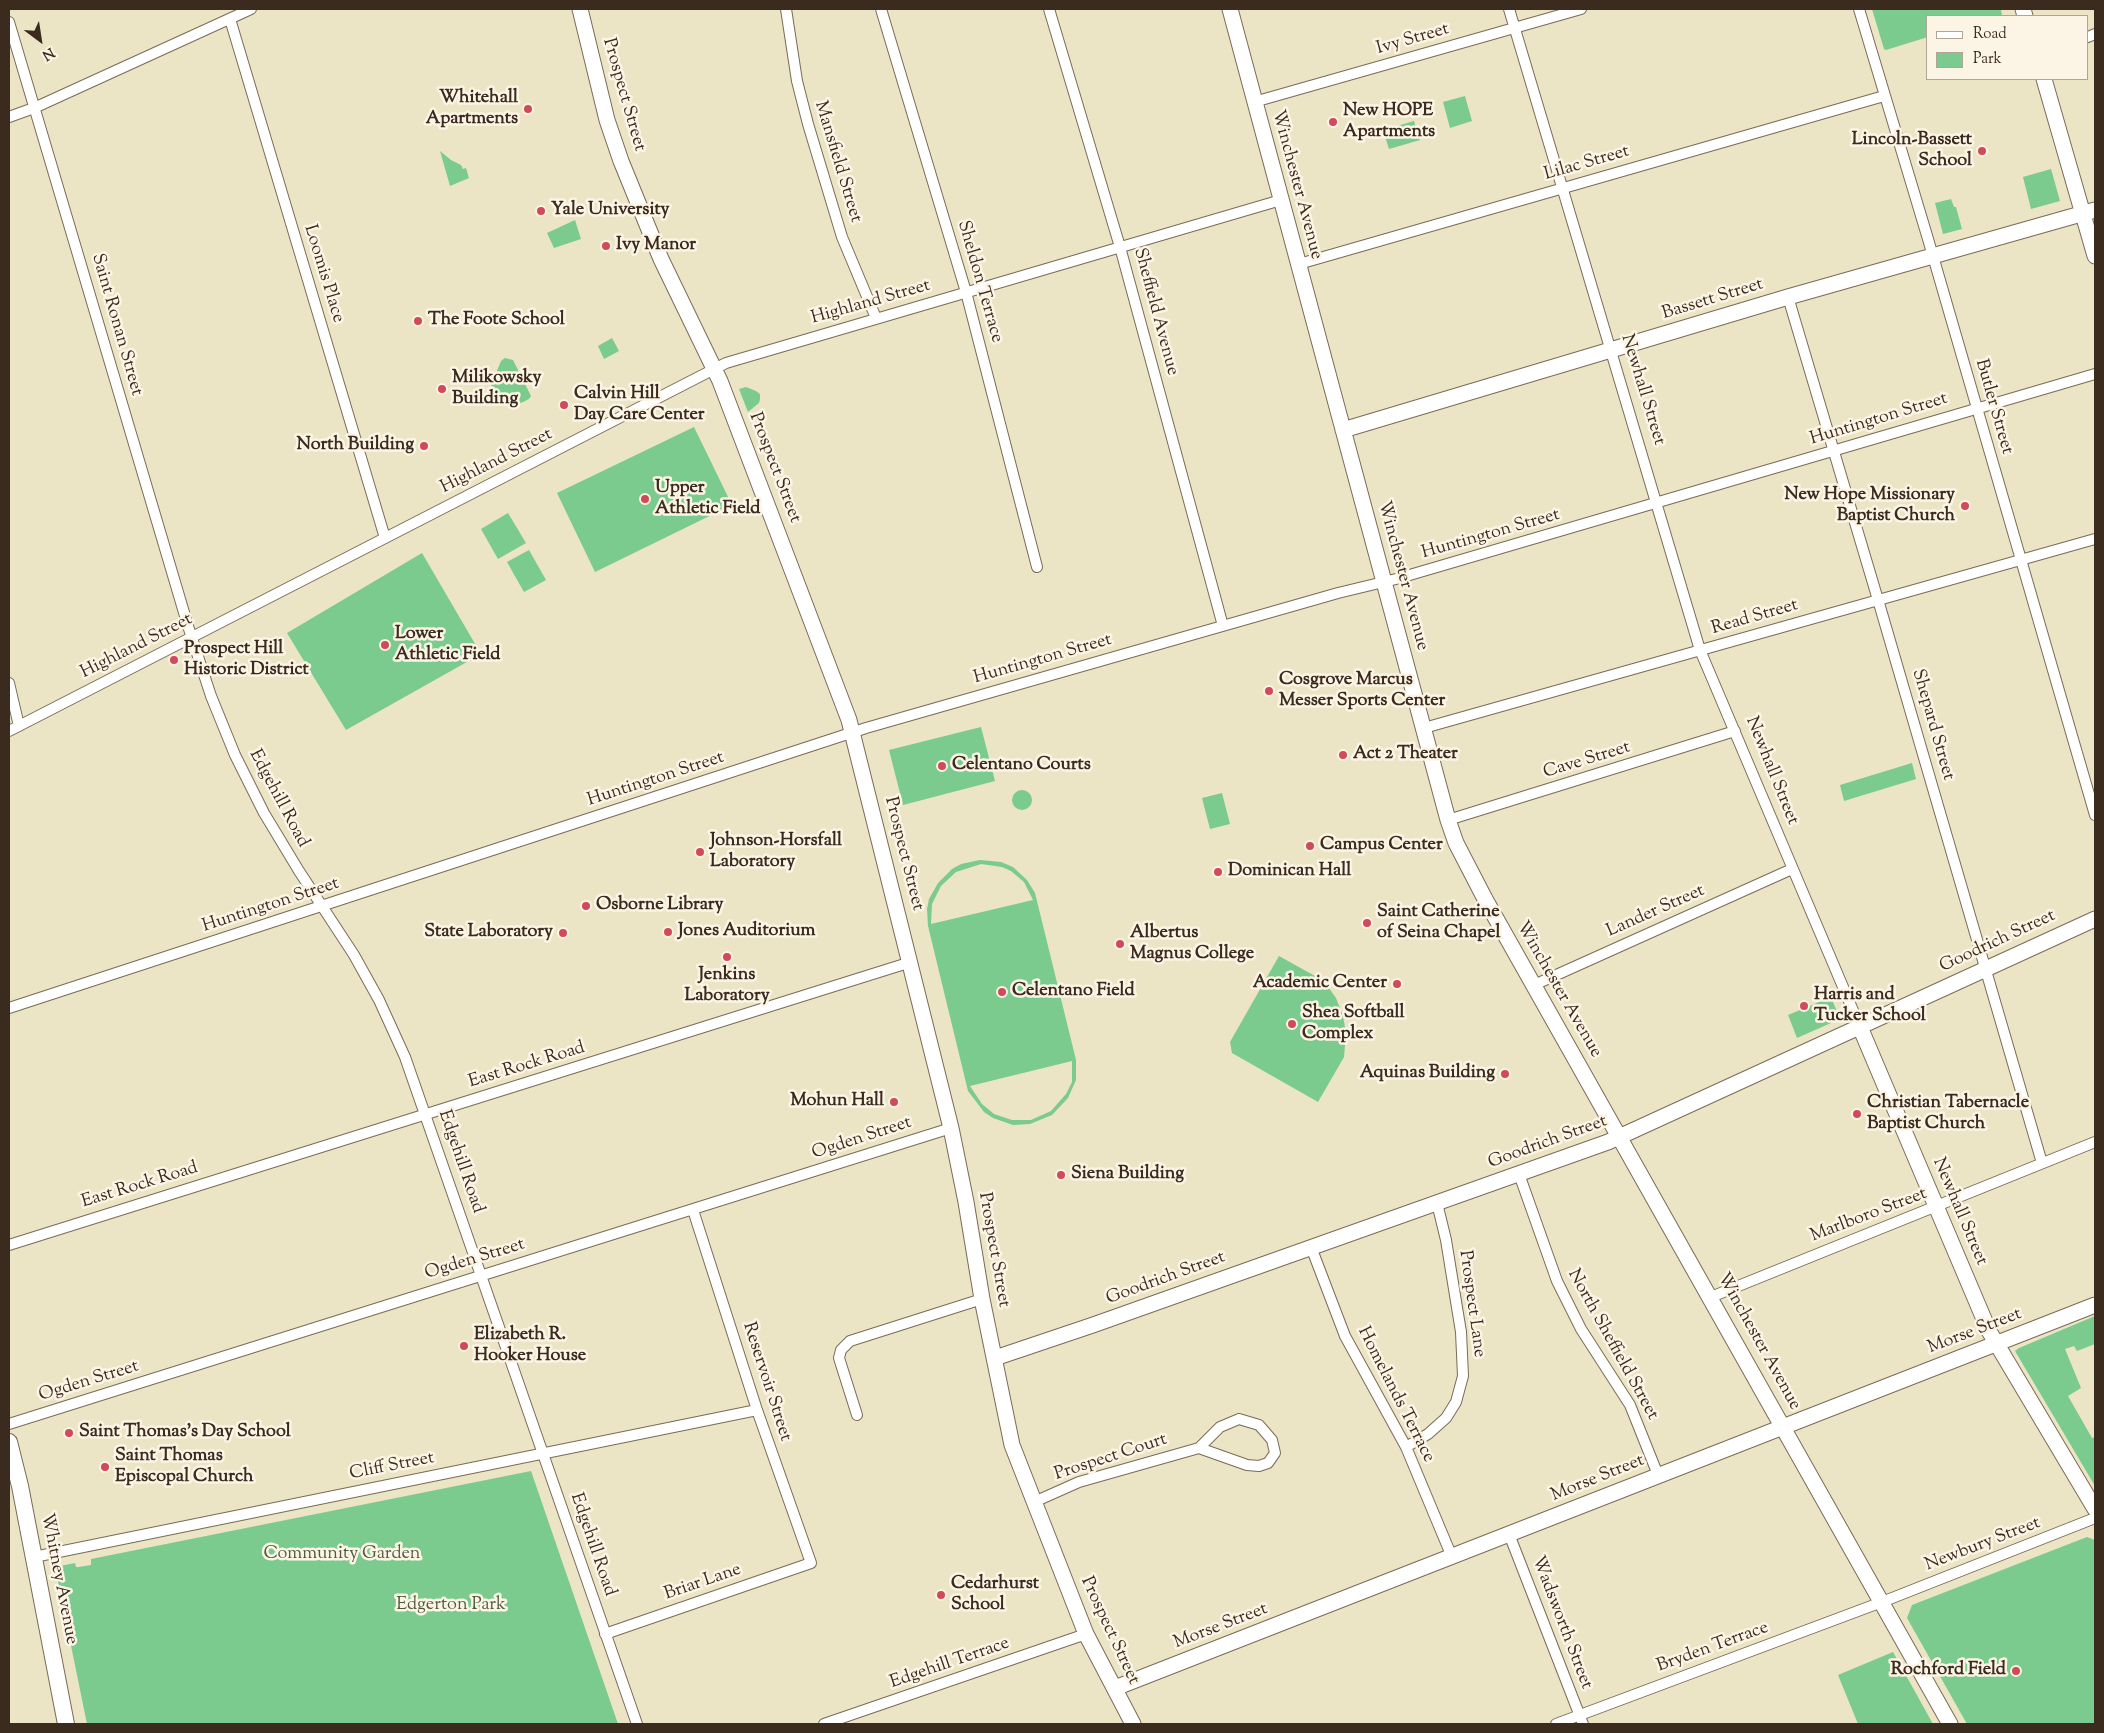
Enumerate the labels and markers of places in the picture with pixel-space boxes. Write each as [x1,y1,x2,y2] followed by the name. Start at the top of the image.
[426,88,518,130] place label: Whitehall Apartments
[1343,101,1435,144] place label: New HOPE Apartments
[522,103,534,115] marker: Whitehall Apartments
[1327,116,1339,128] marker: New HOPE Apartments
[1852,130,1972,172] place label: Lincoln-Bassett School
[1976,145,1988,157] marker: Lincoln-Bassett School
[551,200,670,222] place label: Yale University
[535,205,547,217] marker: Yale University
[616,235,696,257] place label: Ivy Manor
[600,240,612,252] marker: Ivy Manor
[428,310,565,332] place label: The Foote School
[412,315,424,327] marker: The Foote School
[452,368,542,410] place label: Milikowsky Building
[436,383,448,395] marker: Milikowsky Building
[574,384,705,426] place label: Calvin Hill Day Care Center
[558,399,570,411] marker: Calvin Hill Day Care Center
[297,435,414,457] place label: North Building
[418,440,430,452] marker: North Building
[655,478,760,520] place label: Upper Athletic Field
[1784,485,1955,528] place label: New Hope Missionary Baptist Church
[639,493,651,505] marker: Upper Athletic Field
[1959,500,1971,512] marker: New Hope Missionary Baptist Church
[395,624,500,666] place label: Lower Athletic Field
[184,639,309,682] place label: Prospect Hill Historic District
[379,639,391,651] marker: Lower Athletic Field
[168,654,180,666] marker: Prospect Hill Historic District
[1279,670,1445,712] place label: Cosgrove Marcus Messer Sports Center
[1263,685,1275,697] marker: Cosgrove Marcus Messer Sports Center
[1353,744,1458,766] place label: Act 2 Theater
[1337,749,1349,761] marker: Act 2 Theater
[952,755,1091,777] place label: Celentano Courts
[936,760,948,772] marker: Celentano Courts
[710,831,842,874] place label: Johnson-Horsfall Laboratory
[1320,835,1443,857] place label: Campus Center
[1304,840,1316,852] marker: Campus Center
[694,846,706,858] marker: Johnson-Horsfall Laboratory
[1228,861,1351,883] place label: Dominican Hall
[1212,866,1224,878] marker: Dominican Hall
[596,895,724,917] place label: Osborne Library
[580,900,592,912] marker: Osborne Library
[1377,902,1500,944] place label: Saint Catherine of Seina Chapel
[1361,917,1373,929] marker: Saint Catherine of Seina Chapel
[678,921,815,943] place label: Jones Auditorium
[424,922,553,944] place label: State Laboratory
[1130,923,1254,966] place label: Albertus Magnus College
[662,926,674,938] marker: Jones Auditorium
[557,927,569,939] marker: State Laboratory
[1114,938,1126,950] marker: Albertus Magnus College
[721,951,733,963] marker: Jenkins Laboratory
[684,965,770,1008] place label: Jenkins Laboratory
[1253,973,1387,995] place label: Academic Center
[1391,978,1403,990] marker: Academic Center
[1012,981,1135,1003] place label: Celentano Field
[1814,985,1926,1028] place label: Harris and Tucker School
[996,986,1008,998] marker: Celentano Field
[1798,1000,1810,1012] marker: Harris and Tucker School
[1302,1003,1405,1046] place label: Shea Softball Complex
[1286,1018,1298,1030] marker: Shea Softball Complex
[1360,1063,1495,1085] place label: Aquinas Building
[1499,1068,1511,1080] marker: Aquinas Building
[790,1091,884,1113] place label: Mohun Hall
[1867,1093,2029,1136] place label: Christian Tabernacle Baptist Church
[888,1096,900,1108] marker: Mohun Hall
[1851,1108,1863,1120] marker: Christian Tabernacle Baptist Church
[1071,1164,1184,1186] place label: Siena Building
[1055,1169,1067,1181] marker: Siena Building
[474,1325,586,1368] place label: Elizabeth R. Hooker House
[458,1340,470,1352] marker: Elizabeth R. Hooker House
[79,1422,291,1444] place label: Saint Thomas's Day School
[63,1427,75,1439] marker: Saint Thomas's Day School
[115,1446,254,1488] place label: Saint Thomas Episcopal Church
[99,1461,111,1473] marker: Saint Thomas Episcopal Church
[951,1574,1039,1616] place label: Cedarhurst School
[935,1589,947,1601] marker: Cedarhurst School
[1891,1660,2006,1682] place label: Rochford Field
[2010,1665,2022,1677] marker: Rochford Field

